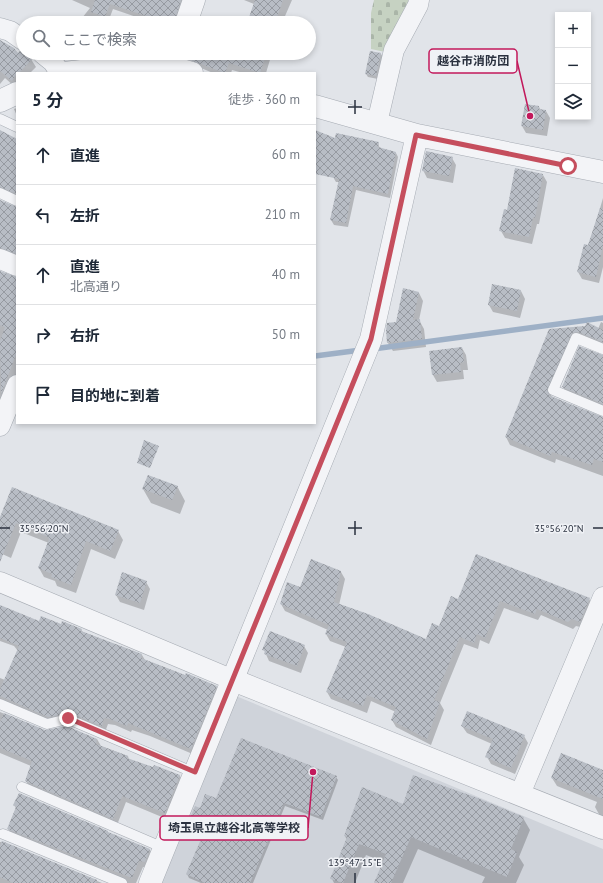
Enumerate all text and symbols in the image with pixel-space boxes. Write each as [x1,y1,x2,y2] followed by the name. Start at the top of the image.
[555,12,591,120] map controls
[555,12,591,48] button: +
[16,16,316,60] search box
[30,27,52,49] icon: search
[62,30,137,49] text: ここで検索
[555,48,591,84] button: −
[429,49,517,73] callout: 越谷市消防団
[437,53,509,68] text: 越谷市消防団
[555,84,591,120] button: layers
[32,89,63,111] text: 5 分
[228,91,300,108] text: 徒歩 · 360 m
[32,144,54,166] icon: ahead
[70,146,100,165] text: 直進
[272,146,300,163] text: 60 m
[559,157,577,175] route start
[32,204,54,226] icon: left
[70,206,100,225] text: 左折
[265,206,300,223] text: 210 m
[70,257,100,276] text: 直進
[32,264,54,286] icon: ahead
[272,266,300,283] text: 40 m
[70,278,122,295] text: 北高通り
[32,324,54,346] icon: right
[70,326,100,345] text: 右折
[272,326,300,343] text: 50 m
[32,384,54,406] icon: arrive
[70,386,160,405] text: 目的地に到着
[19,522,69,535] text: 35°56'20"N
[534,522,584,535] text: 35°56'20"N
[59,709,77,727] route end
[160,816,308,840] callout: 埼玉県立越谷北高等学校
[168,820,300,835] text: 埼玉県立越谷北高等学校
[328,856,382,869] text: 139°47'15"E

